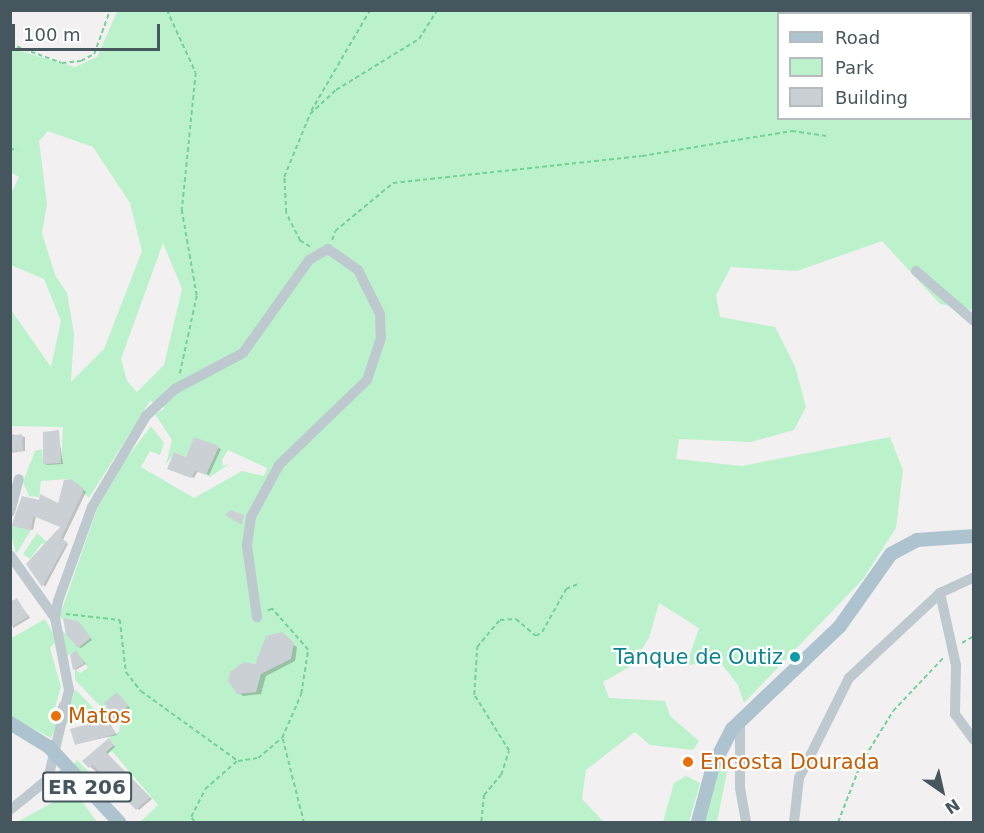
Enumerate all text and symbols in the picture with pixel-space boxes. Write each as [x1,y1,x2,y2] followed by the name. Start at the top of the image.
[15,12,164,50] scale bar
[777,12,972,120] legend
[23,24,81,45] text: 100 m
[835,27,880,48] text: Road
[835,57,874,78] text: Park
[835,87,908,108] text: Building
[613,644,783,670] place label: Tanque de Outiz
[788,650,802,664] marker: Tanque de Outiz
[68,703,131,729] place label: Matos
[49,709,63,723] marker: Matos
[700,749,880,775] place label: Encosta Dourada
[681,755,695,769] marker: Encosta Dourada
[912,761,972,821] north arrow
[42,770,132,804] road number: ER 206
[941,795,963,818] text: N

